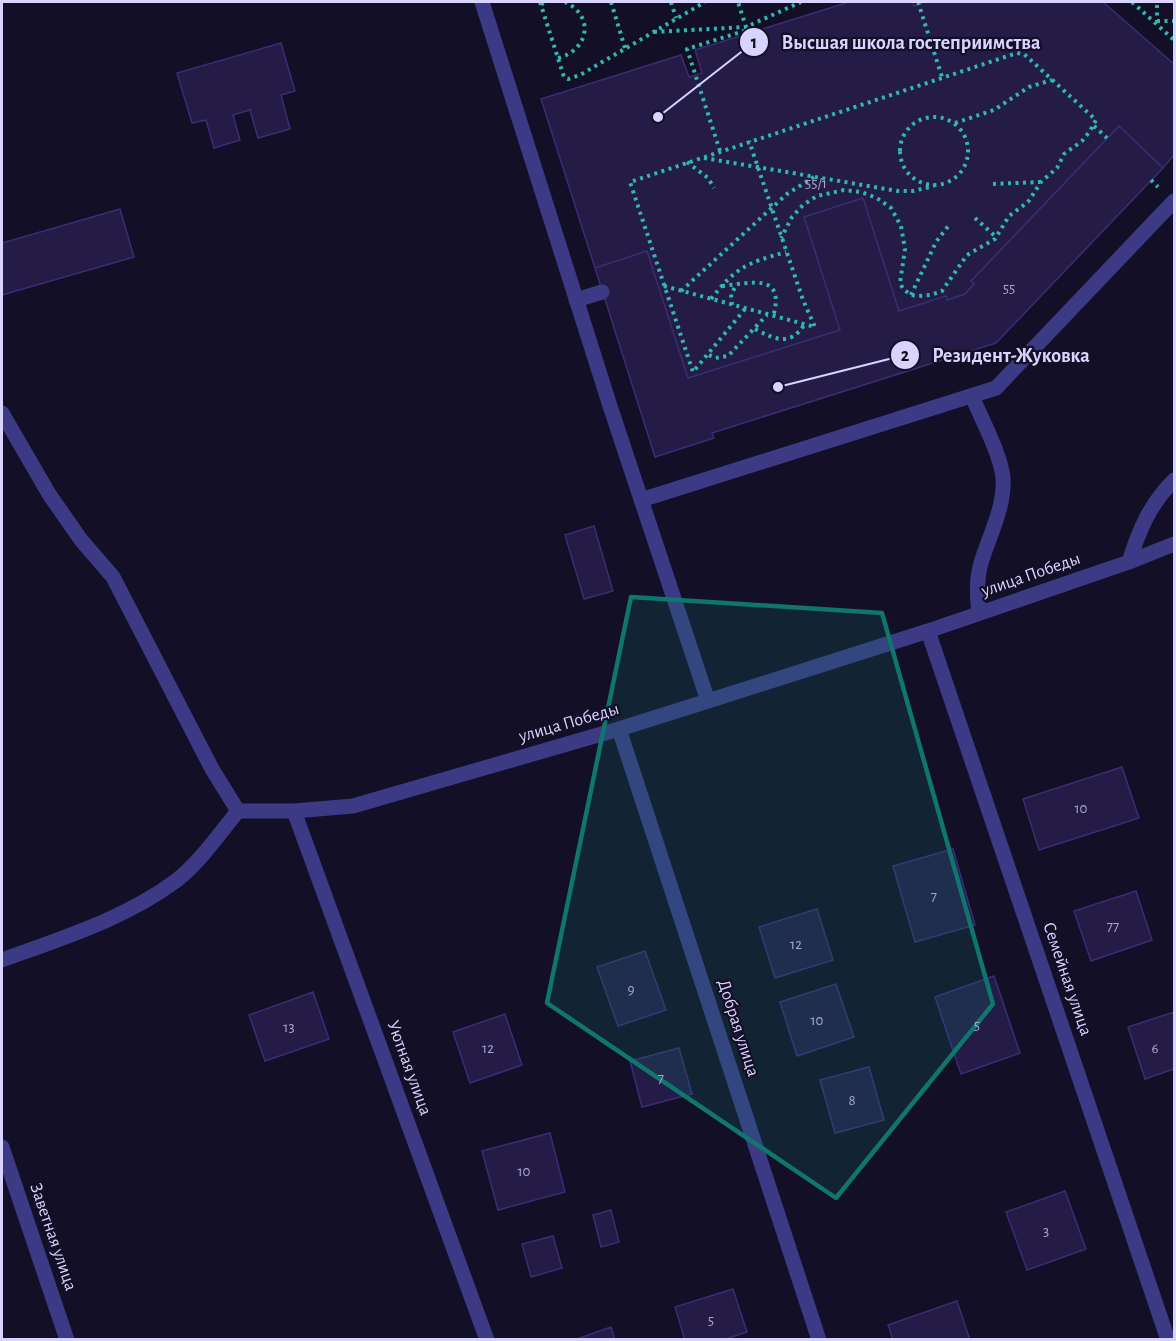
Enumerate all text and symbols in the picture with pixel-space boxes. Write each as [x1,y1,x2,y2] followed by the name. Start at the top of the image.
[739,23,1052,61] callout: Высшая школа гостеприимства
[781,33,1041,53] text: Высшая школа гостеприимства
[751,34,757,52] text: 1
[805,176,827,191] house number: 55/1
[1003,281,1015,296] house number: 55
[890,336,1102,374] callout: Резидент-Жуковка
[932,346,1090,366] text: Резидент-Жуковка
[901,347,910,365] text: 2
[978,549,1083,601] street label: улица Победы
[516,699,621,746] street label: улица Победы
[1074,801,1088,816] house number: 10
[931,889,937,904] house number: 7
[1107,919,1119,934] house number: 77
[1039,920,1095,1038] street label: Семейная улица
[790,937,802,952] house number: 12
[714,977,763,1079] street label: Добрая улица
[627,982,635,997] house number: 9
[810,1013,824,1028] house number: 10
[384,1018,434,1118] street label: Уютная улица
[974,1018,980,1033] house number: 5
[283,1020,295,1035] house number: 13
[482,1041,494,1056] house number: 12
[1151,1041,1159,1056] house number: 6
[658,1071,664,1086] house number: 7
[848,1093,856,1108] house number: 8
[517,1164,531,1179] house number: 10
[26,1181,80,1293] street label: Заветная улица
[1043,1224,1049,1239] house number: 3
[708,1313,714,1328] house number: 5

